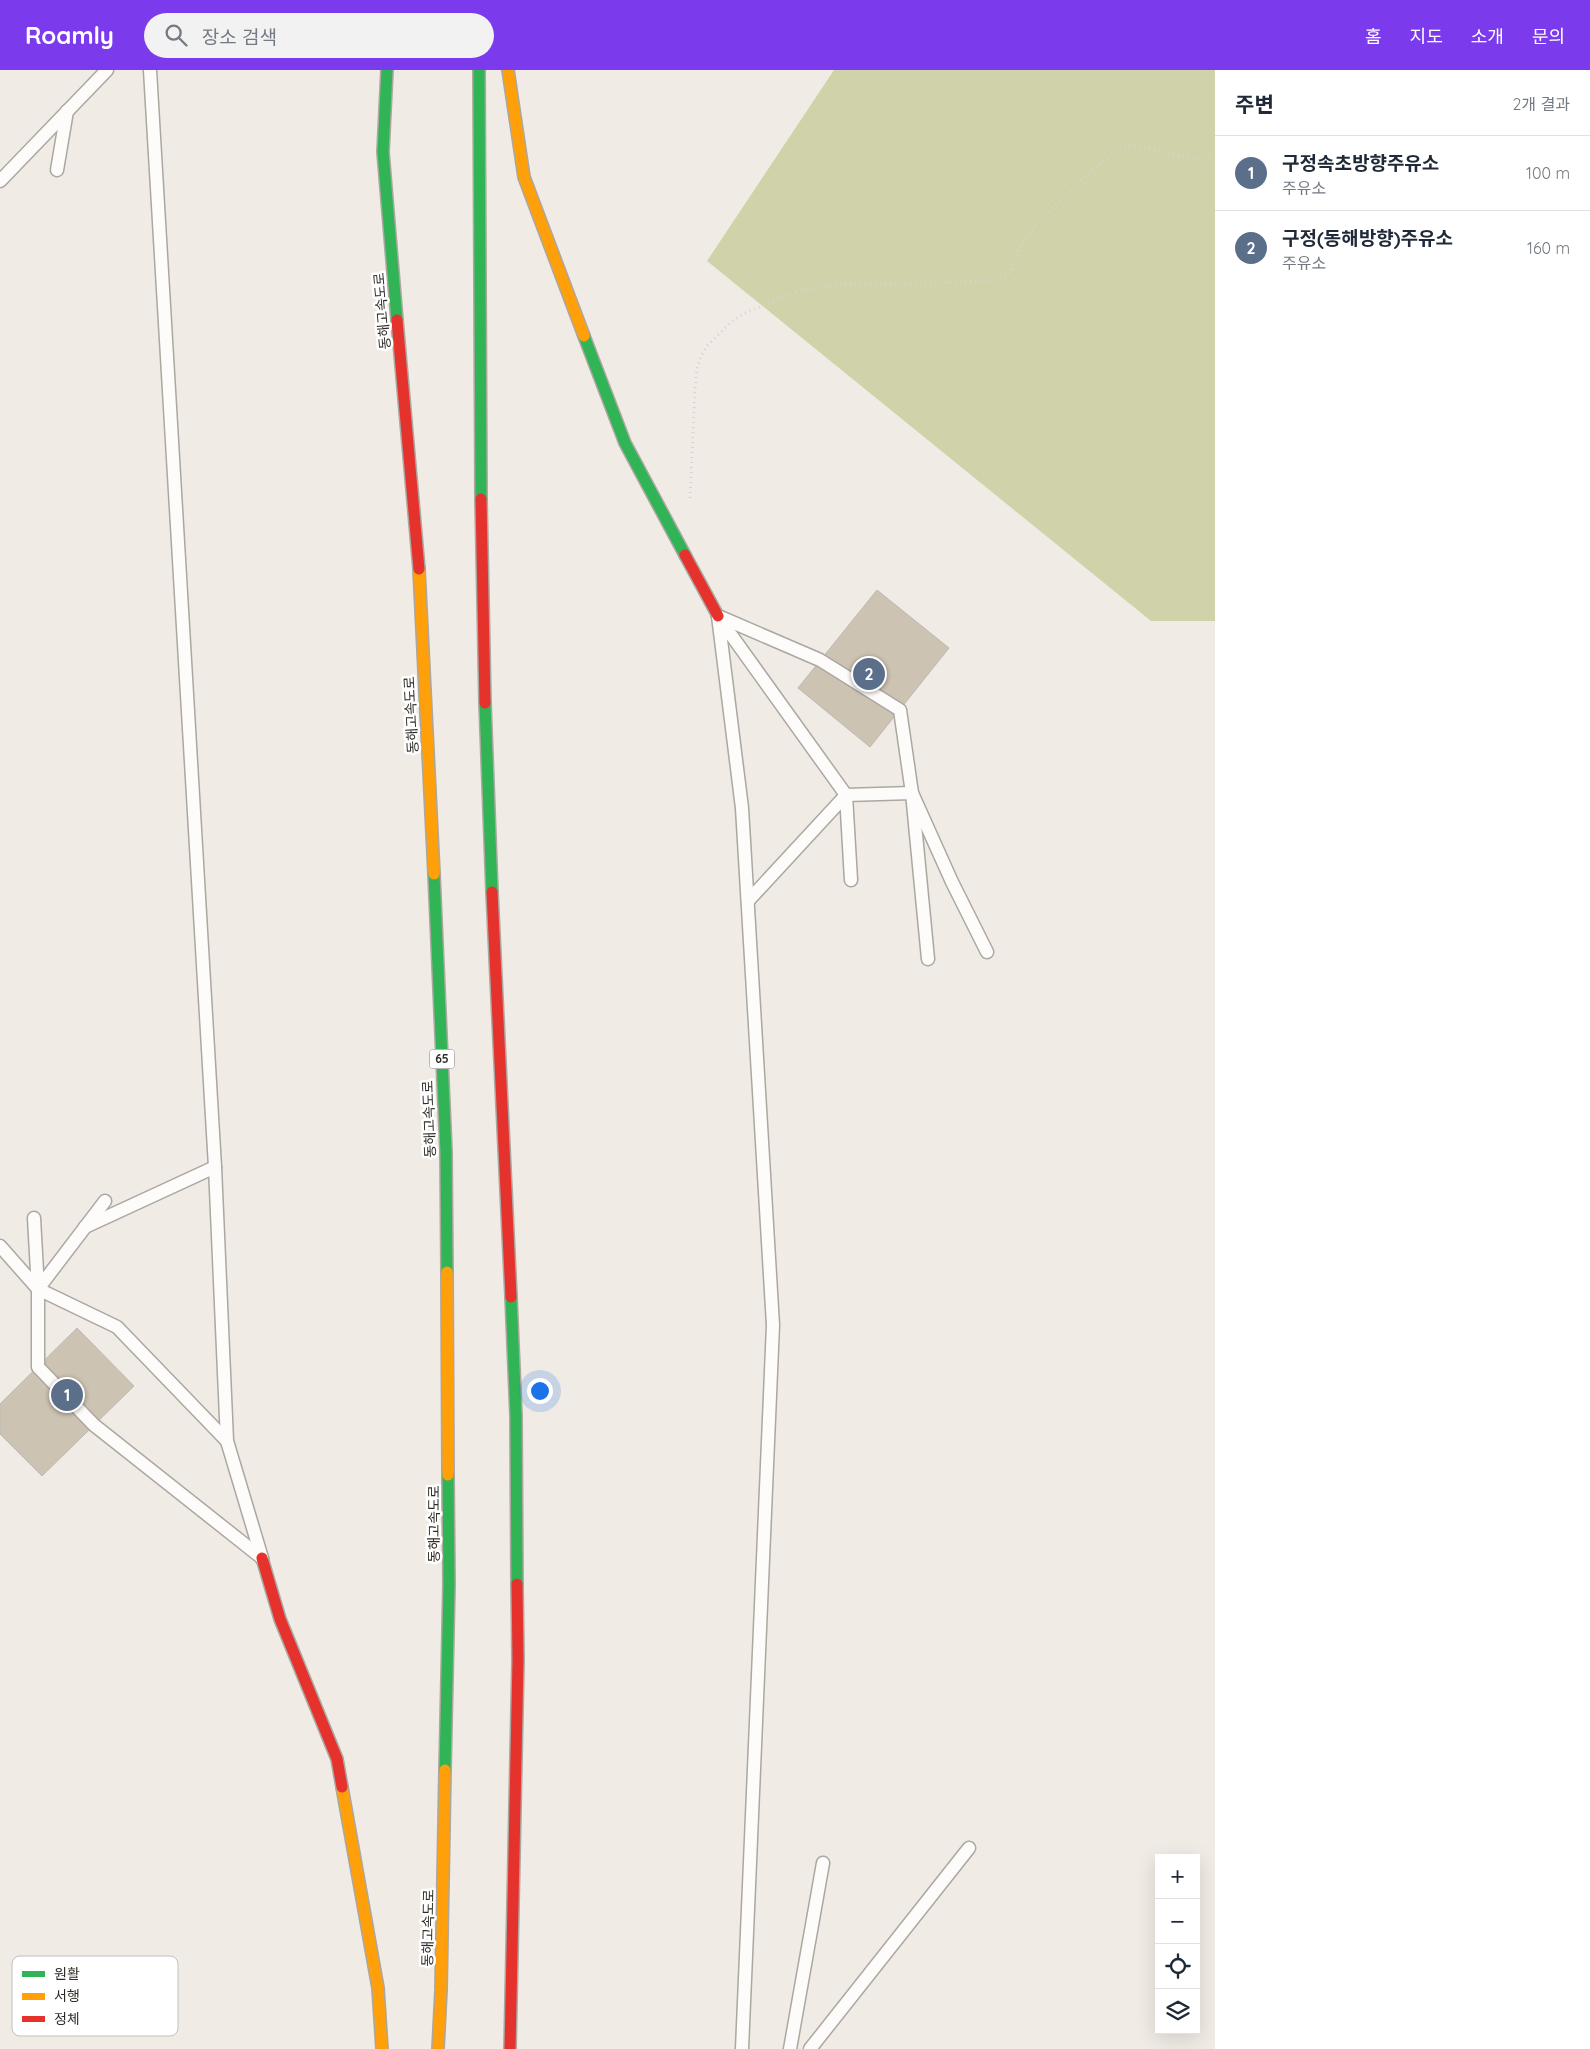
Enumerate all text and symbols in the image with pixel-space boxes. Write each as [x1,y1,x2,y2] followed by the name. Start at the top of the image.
[144,13,494,58] search box
[25,20,114,50] text: Roamly
[162,21,190,49] icon: search
[202,25,277,49] text: 장소 검색
[1365,25,1382,48] text: 홈
[1410,25,1443,48] text: 지도
[1471,25,1504,48] text: 소개
[1532,25,1565,48] text: 문의
[1235,91,1274,117] text: 주변
[1513,94,1570,114] text: 2개 결과
[1282,151,1439,175] text: 구정속초방향주유소
[1248,163,1254,183] text: 1
[1526,163,1570,183] text: 100 m
[1282,178,1326,198] text: 주유소
[1282,226,1453,250] text: 구정(동해방향)주유소
[1246,238,1256,258] text: 2
[1527,238,1570,258] text: 160 m
[1282,253,1326,273] text: 주유소
[370,272,394,350] street label: 동해고속도로
[853,655,885,693] pin: 2
[400,676,422,754] street label: 동해고속도로
[430,1050,454,1069] road number: 65
[419,1080,439,1158] street label: 동해고속도로
[51,1376,83,1414] pin: 1
[527,1378,553,1404] your location
[425,1485,443,1563] street label: 동해고속도로
[1155,1854,1200,2034] map controls
[1155,1854,1200,1899] button: +
[418,1889,438,1967] street label: 동해고속도로
[1155,1899,1200,1944] button: −
[1155,1944,1200,1989] button: locate
[12,1956,178,2036] legend
[54,1965,80,1983] text: 원활
[54,1987,80,2005] text: 서행
[1155,1989,1200,2034] button: layers
[54,2010,80,2028] text: 정체

